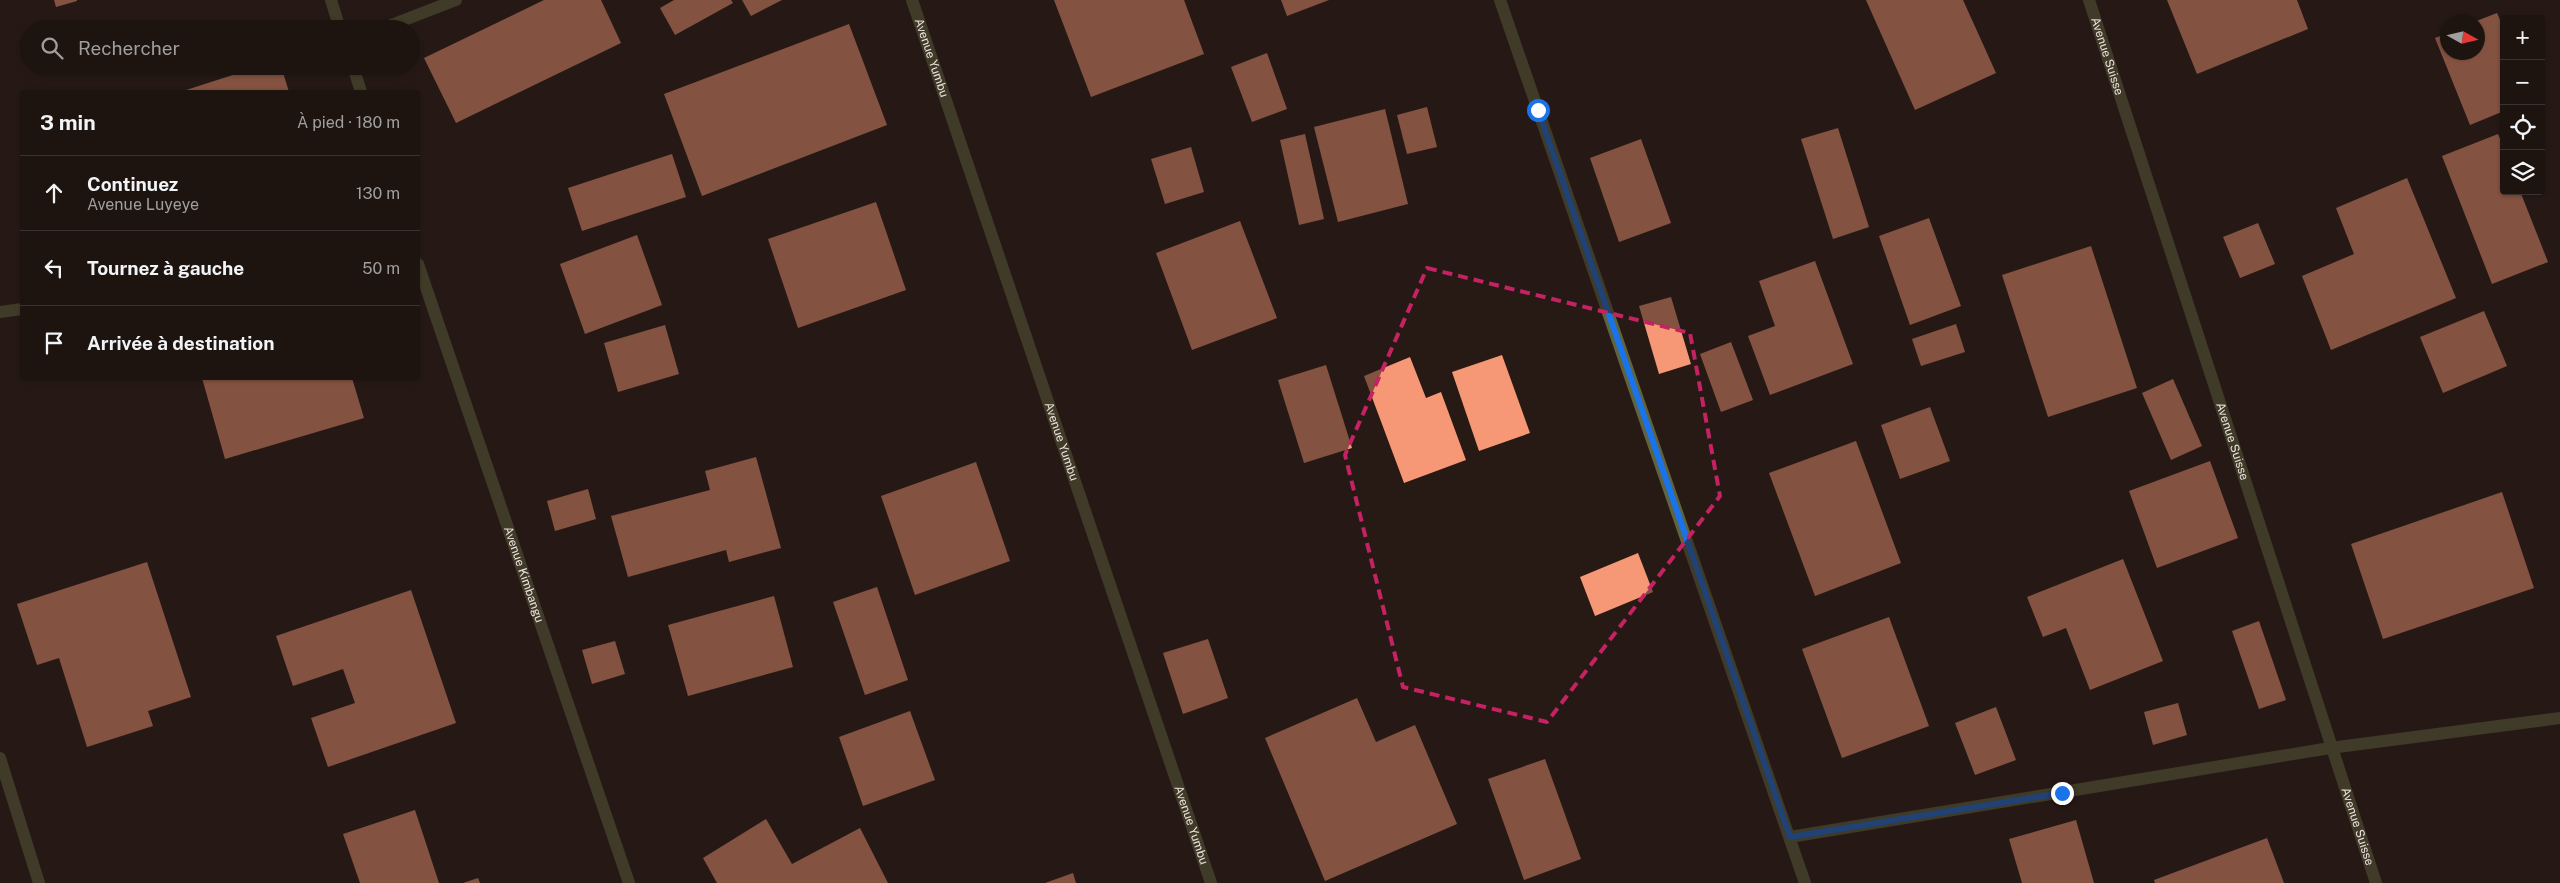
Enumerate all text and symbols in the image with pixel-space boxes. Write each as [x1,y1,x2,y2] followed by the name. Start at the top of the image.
[2088,15,2126,97] street label: Avenue Suisse
[2440,15,2485,60] north arrow
[2500,15,2545,195] map controls
[2500,15,2545,60] button: +
[912,17,951,99] street label: Avenue Yumbu
[20,20,420,75] search box
[38,34,66,62] icon: search
[78,37,180,59] text: Rechercher
[2500,60,2545,105] button: −
[1527,99,1550,122] route start
[2500,105,2545,150] button: locate
[40,110,96,135] text: 3 min
[297,113,400,132] text: À pied · 180 m
[2500,150,2545,195] button: layers
[87,173,178,195] text: Continuez
[40,179,68,207] icon: ahead
[356,184,400,203] text: 130 m
[87,195,199,214] text: Avenue Luyeye
[40,254,68,282] icon: left
[87,257,244,279] text: Tournez à gauche
[362,259,400,278] text: 50 m
[40,329,68,357] icon: arrive
[87,332,275,354] text: Arrivée à destination
[1042,400,1081,483] street label: Avenue Yumbu
[2213,401,2252,482] street label: Avenue Suisse
[501,525,547,624] street label: Avenue Kimbangu
[2051,782,2074,805] route end
[1172,784,1211,866] street label: Avenue Yumbu
[2338,786,2377,867] street label: Avenue Suisse

